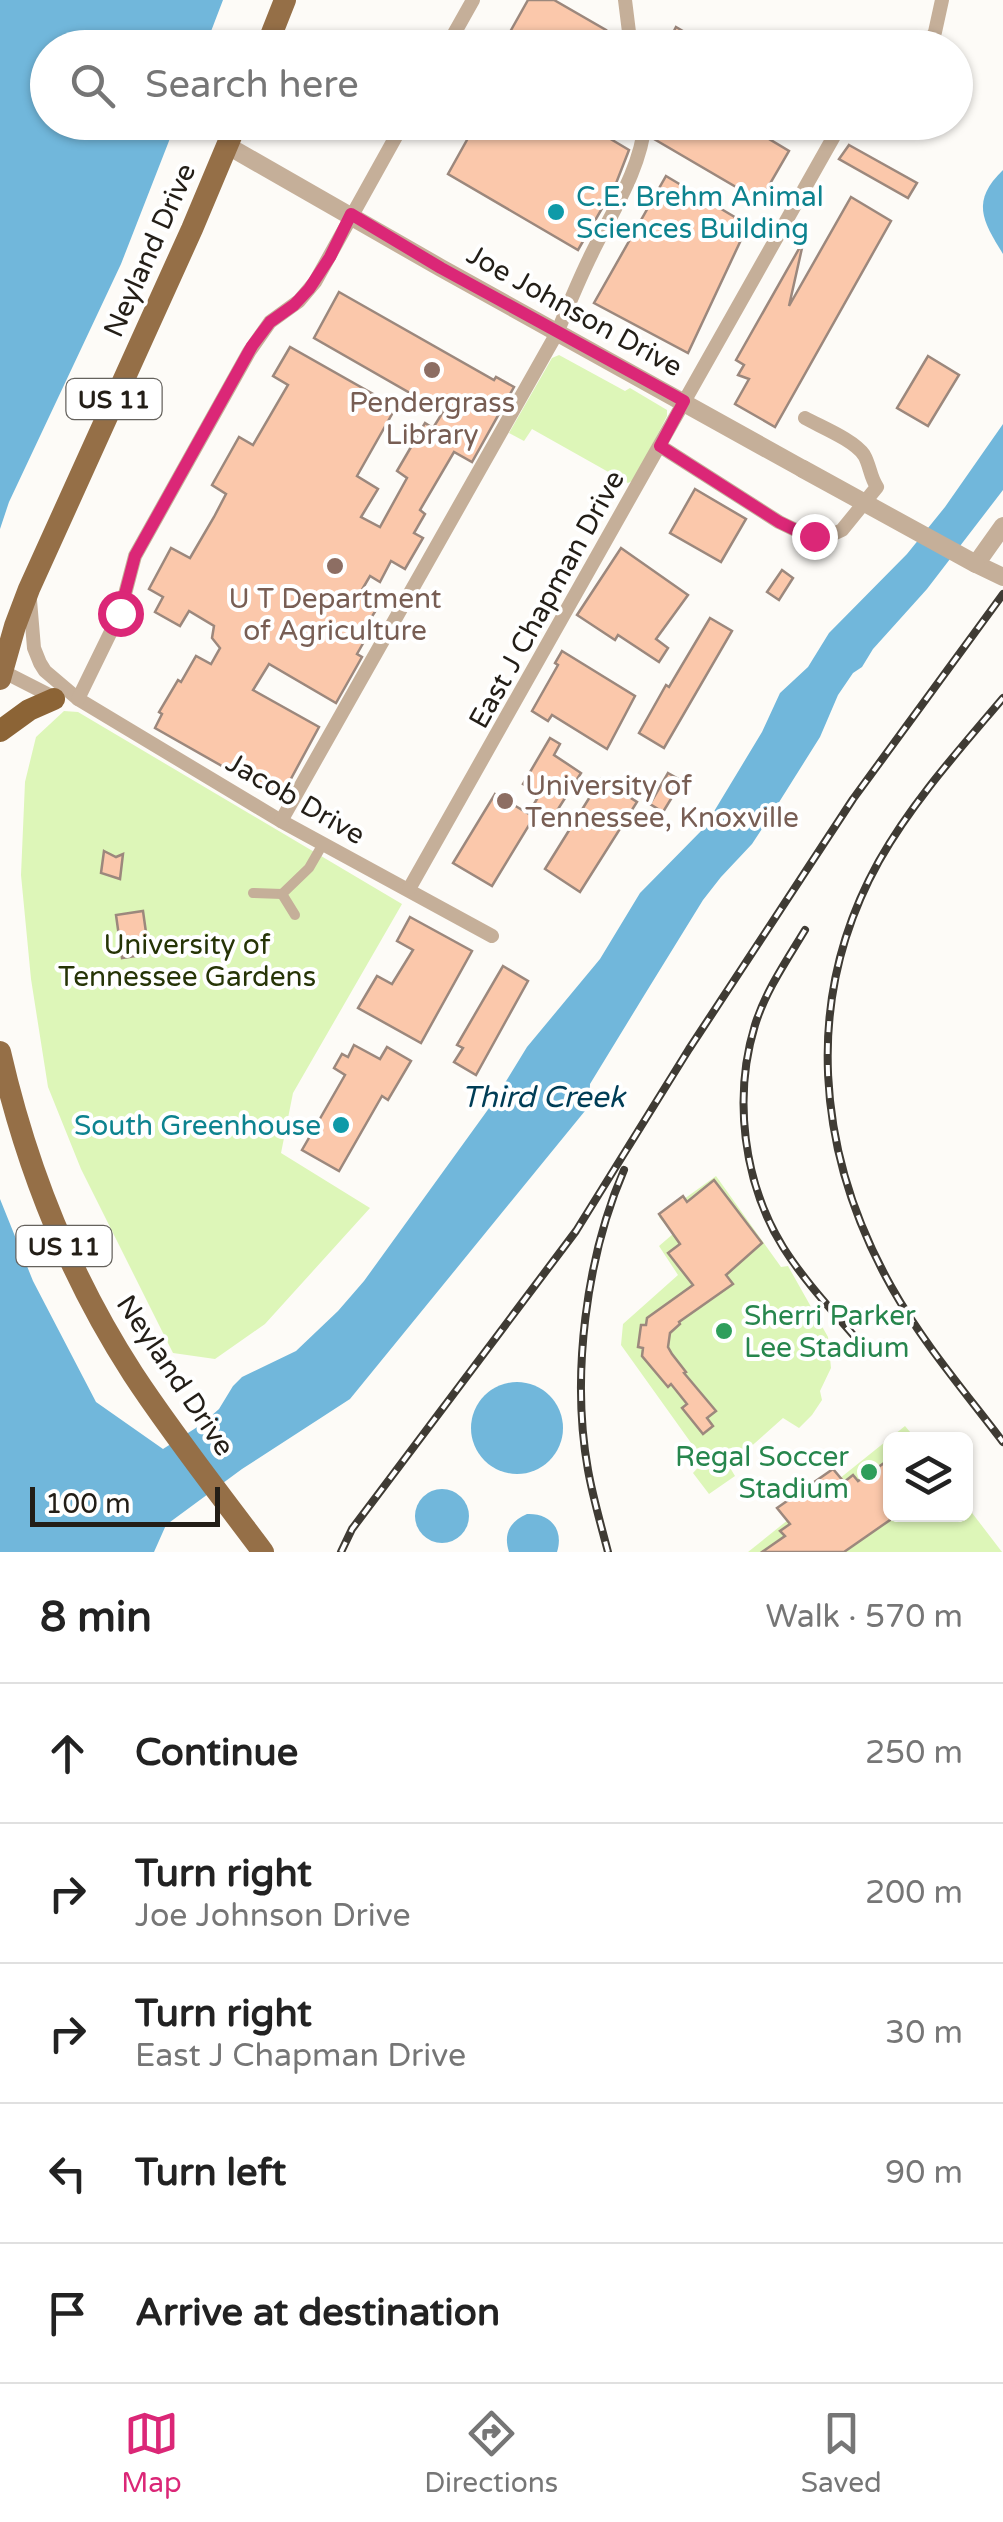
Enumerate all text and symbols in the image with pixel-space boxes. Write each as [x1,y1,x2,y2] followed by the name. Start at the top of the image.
[30,30,973,140] search box
[65,58,120,113] icon: search
[145,62,359,108] text: Search here
[96,158,203,343] street label: Neyland Drive
[576,180,824,246] place label: C.E. Brehm Animal Sciences Building
[545,201,567,223] marker: C.E. Brehm Animal Sciences Building
[461,238,688,384] street label: Joe Johnson Drive
[421,359,443,381] marker: Pendergrass Library
[66,379,162,419] road number: US 11
[349,386,515,452] place label: Pendergrass Library
[462,465,632,734] street label: East J Chapman Drive
[792,514,838,560] route end
[324,555,346,577] marker: U T Department of Agriculture
[229,582,442,648] place label: U T Department of Agriculture
[98,591,144,637] route start
[220,746,371,852] street label: Jacob Drive
[525,769,799,835] place label: University of Tennessee, Knoxville
[494,790,516,812] marker: University of Tennessee, Knoxville
[58,928,316,994] park label: University of Tennessee Gardens
[461,1079,627,1116] water label: Third Creek
[74,1109,321,1143] place label: South Greenhouse
[330,1114,352,1136] marker: South Greenhouse
[17,1226,112,1266] road number: US 11
[109,1289,241,1462] street label: Neyland Drive
[744,1299,916,1365] place label: Sherri Parker Lee Stadium
[713,1320,735,1342] marker: Sherri Parker Lee Stadium
[883,1432,973,1522] map controls
[883,1432,973,1522] button: layers
[675,1440,849,1506] place label: Regal Soccer Stadium
[858,1461,880,1483] marker: Regal Soccer Stadium
[30,1482,220,1526] scale bar
[45,1487,131,1521] text: 100 m
[40,1592,152,1643] text: 8 min
[766,1598,963,1636] text: Walk · 570 m
[40,1726,95,1781] icon: ahead
[135,1730,298,1776] text: Continue
[865,1734,963,1772] text: 250 m
[135,1851,312,1897] text: Turn right
[40,1866,95,1921] icon: right
[865,1874,963,1912] text: 200 m
[135,1897,411,1935] text: Joe Johnson Drive
[135,1991,312,2037] text: Turn right
[40,2006,95,2061] icon: right
[885,2014,963,2052] text: 30 m
[135,2037,466,2075] text: East J Chapman Drive
[40,2146,95,2201] icon: left
[135,2150,286,2196] text: Turn left
[885,2154,963,2192] text: 90 m
[40,2286,95,2341] icon: arrive
[135,2290,500,2336] text: Arrive at destination
[121,2406,182,2500] tab: Map
[424,2406,558,2500] tab: Directions
[801,2406,882,2500] tab: Saved

